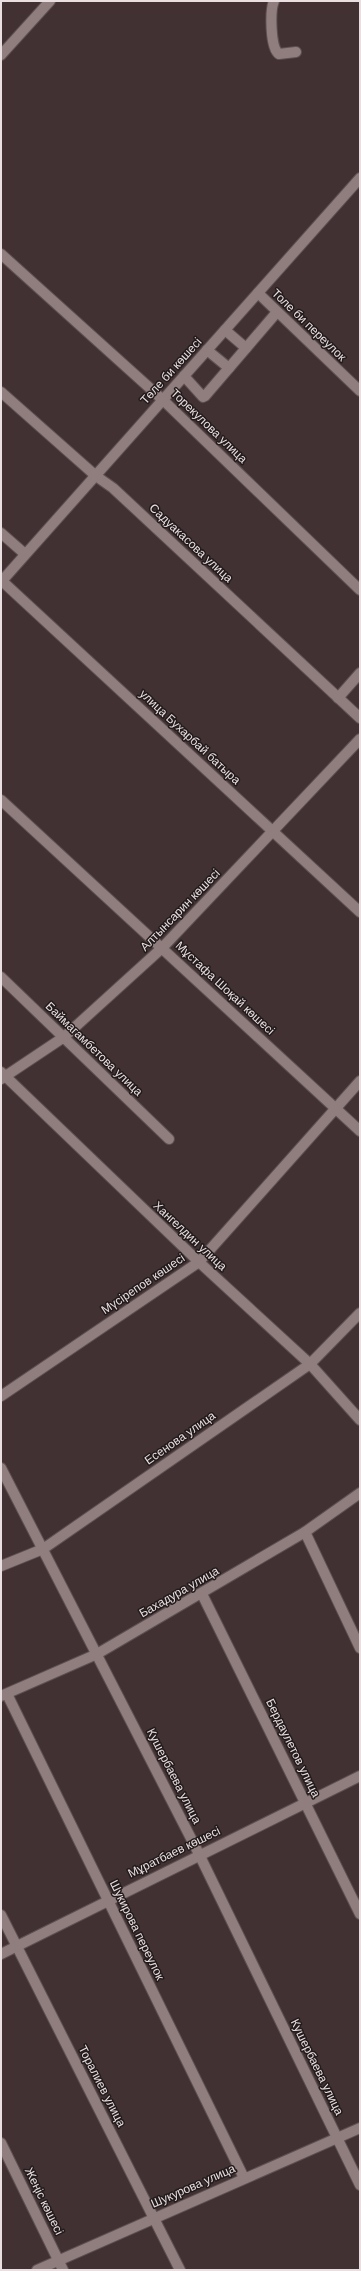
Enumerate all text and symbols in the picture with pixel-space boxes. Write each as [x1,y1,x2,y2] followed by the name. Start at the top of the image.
[268,285,350,365] street label: Толе би переулок
[137,334,205,408] street label: Төле би көшесі
[167,385,251,467] street label: Торекулова улица
[146,500,237,586] street label: Садуакасова улица
[136,686,244,788] street label: улица Бухарбай батыра
[137,865,223,955] street label: Алтынсарин көшесі
[172,938,278,1038] street label: Мұстафа Шоқай көшесі
[42,998,146,1100] street label: Баймагамбетова улица
[150,1198,231,1275] street label: Хангелдин улица
[98,1250,188,1318] street label: Мүсірепов көшесі
[141,1407,219,1468] street label: Есенова улица
[136,1563,222,1621] street label: Бахадура улица
[262,1696,324,1800] street label: Бердаулетов улица
[143,1726,205,1827] street label: Кушербаева улица
[125,1823,223,1881] street label: Мұратбаев көшесі
[106,1877,169,1983] street label: Шукирова переулок
[287,2016,347,2118] street label: Кушербаева улица
[75,2043,130,2130] street label: Торалиев улица
[148,2160,238,2212] street label: Шукурова улица
[21,2165,67,2237] street label: Жеңіс көшесі

